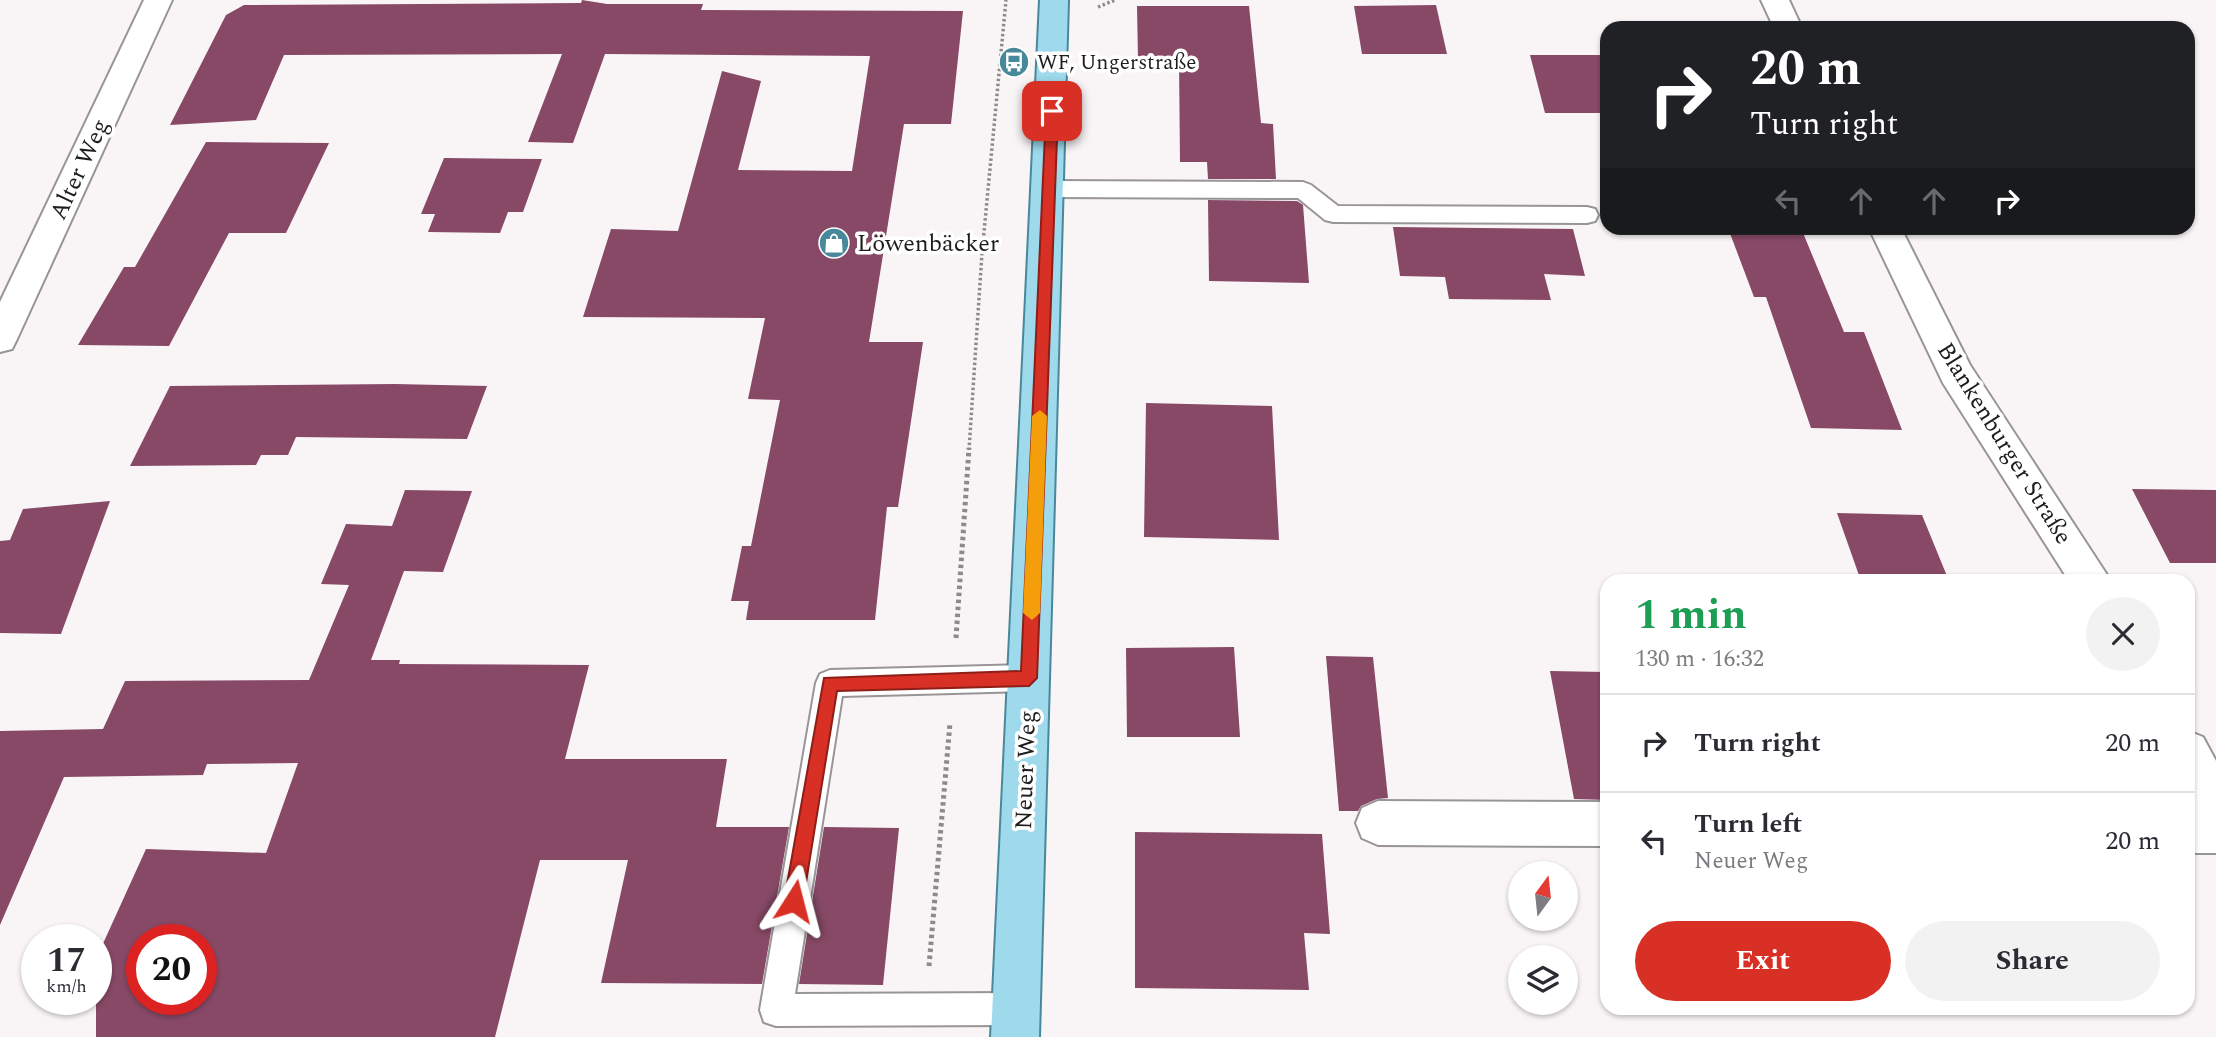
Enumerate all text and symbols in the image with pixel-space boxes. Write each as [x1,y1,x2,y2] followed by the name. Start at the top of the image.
[1750,32,1861,107] text: 20 m
[997,45,1031,79] bus stop icon: WF, Ungerstraße
[1037,47,1196,79] place label: WF, Ungerstraße
[1635,49,1726,140] icon: right
[1022,81,1082,141] pin
[1033,92,1071,130] icon: arrive
[1750,100,1898,149] text: Turn right
[41,113,119,226] street label: Alter Weg
[1769,182,1807,220] icon: left
[1842,182,1880,220] icon: ahead
[1915,182,1953,220] icon: ahead
[1988,182,2026,220] icon: right
[817,226,851,260] shop icon: Löwenbäcker
[857,226,999,262] place label: Löwenbäcker
[1927,335,2081,552] street label: Blankenburger Straße
[1635,584,1747,647] text: 1 min
[2086,597,2160,671] button: close
[1635,642,1764,677] text: 130 m · 16:32
[1006,710,1046,830] street label: Neuer Weg
[1694,723,1821,763] text: Turn right
[2105,723,2160,763] text: 20 m
[1635,724,1673,762] icon: right
[1694,804,1802,844] text: Turn left
[2105,821,2160,861] text: 20 m
[1635,822,1673,860] icon: left
[1694,844,1808,879] text: Neuer Weg
[1508,861,1578,931] north arrow
[1508,861,1578,1015] map controls
[757,864,831,938] position arrow
[1635,921,1891,1001] button: Exit
[1905,921,2160,1001] button: Share
[126,924,217,1015] speed limit sign: 20
[47,934,86,987] text: 17
[1508,945,1578,1015] button: layers
[46,973,87,1000] text: km/h

